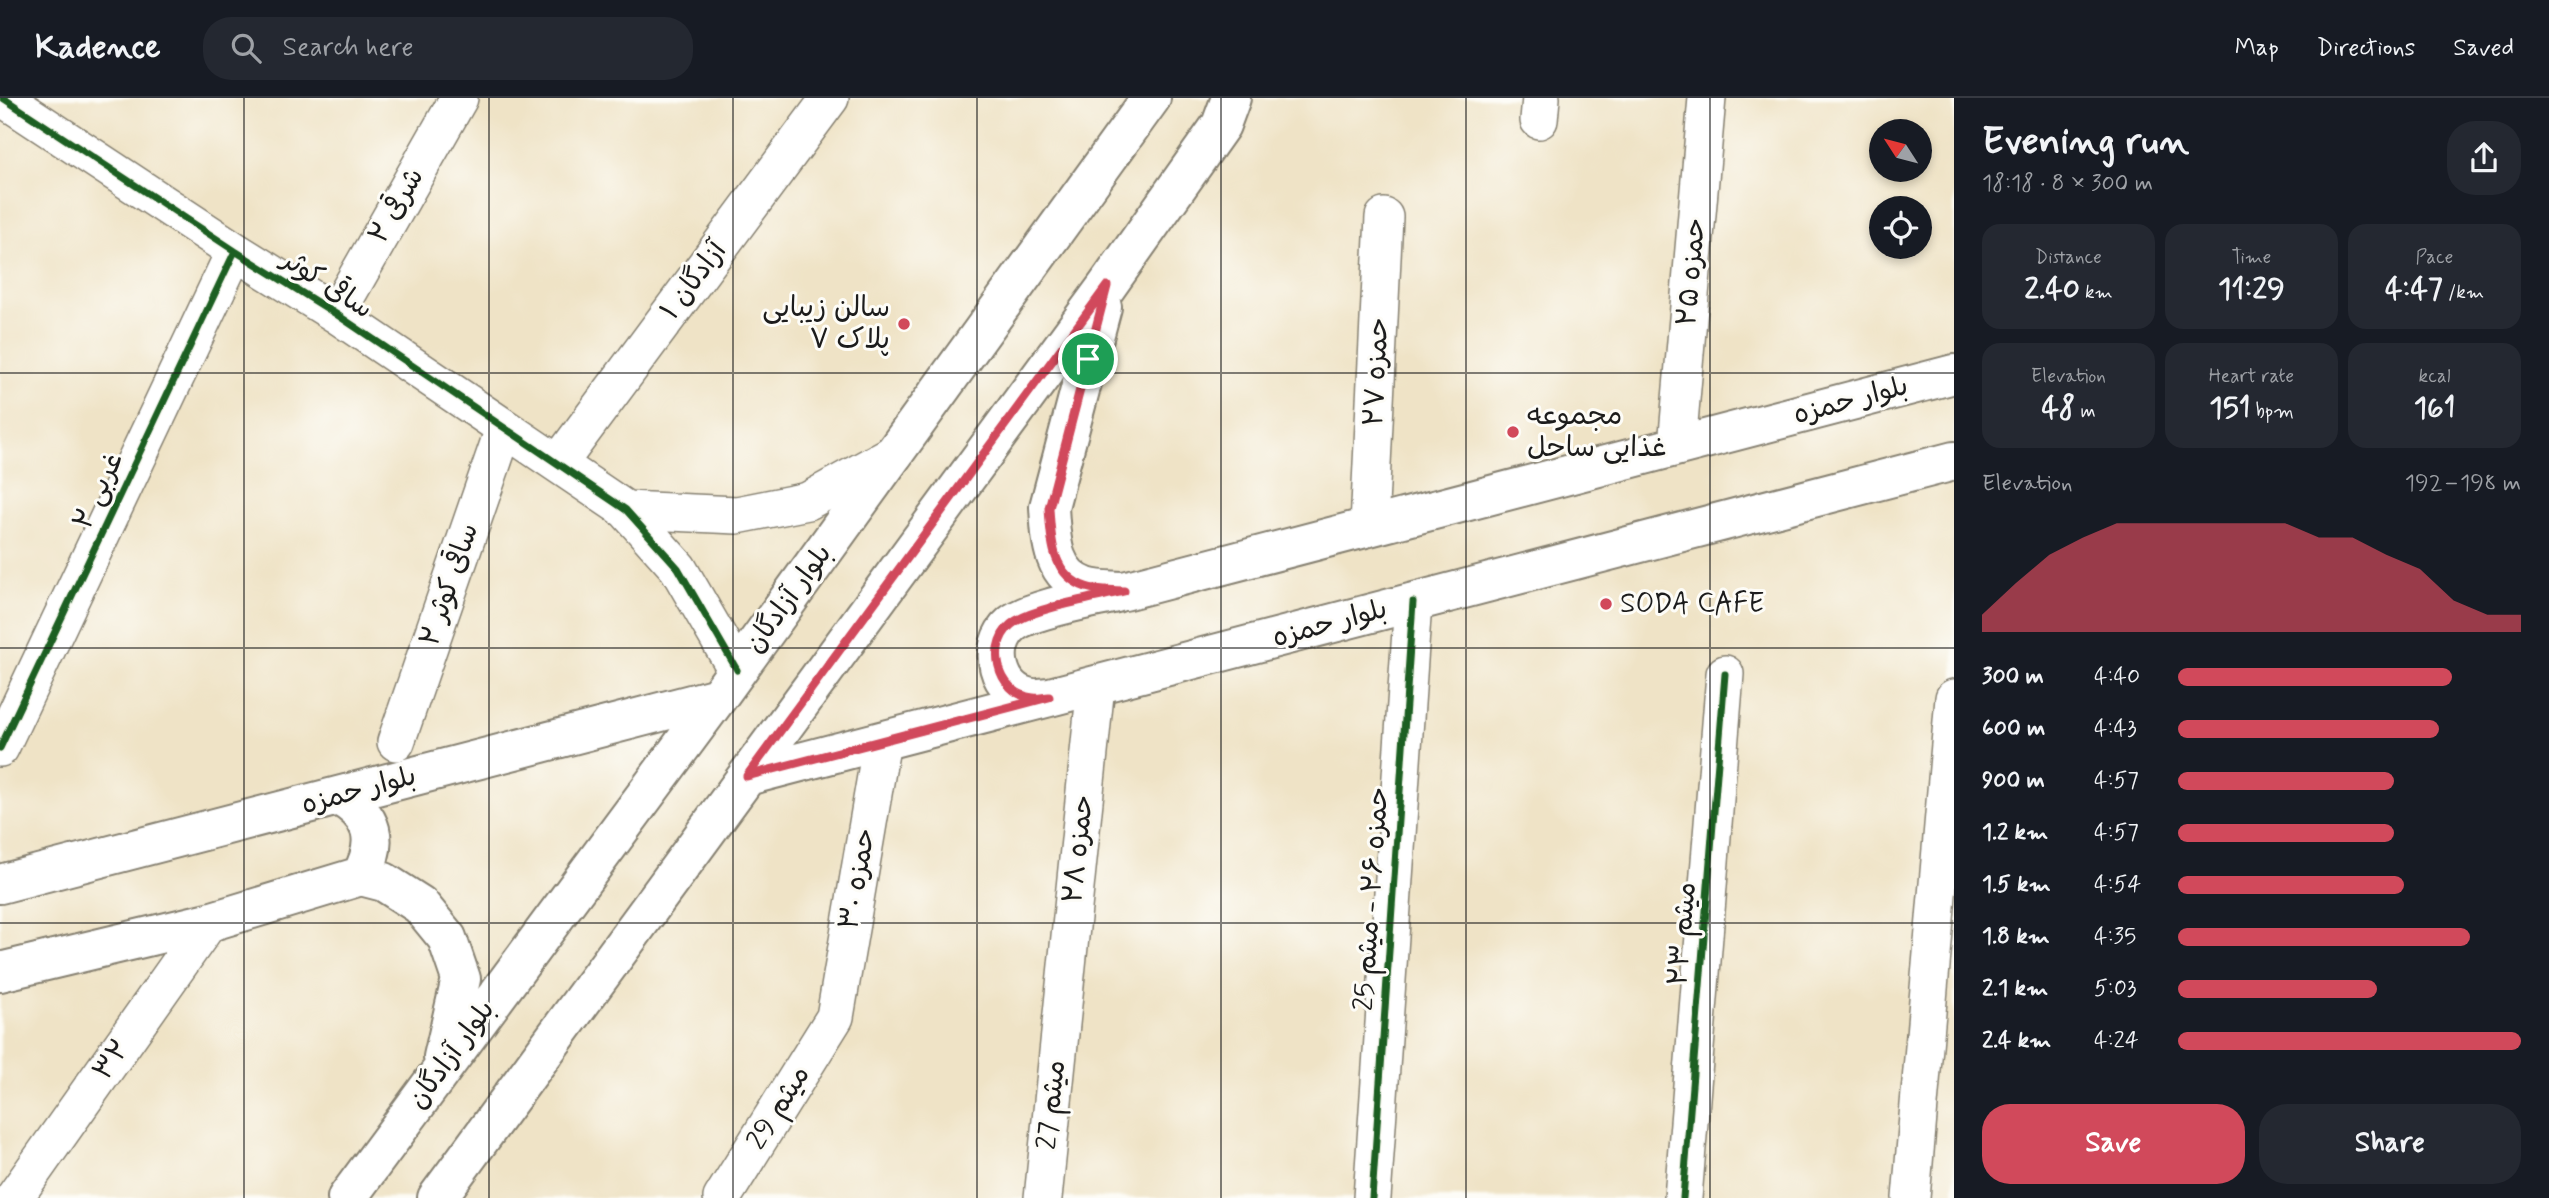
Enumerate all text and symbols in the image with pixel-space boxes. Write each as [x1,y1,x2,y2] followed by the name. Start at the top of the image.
[203,17,693,80] search box
[35,26,161,70] text: Kadence
[227,29,265,67] icon: search
[283,31,413,65] text: Search here
[2235,33,2279,64] text: Map
[2317,33,2415,64] text: Directions
[2453,33,2514,64] text: Saved
[1982,118,2189,167] text: Evening run
[1869,119,1932,182] north arrow
[1869,119,1932,259] map controls
[2447,121,2521,195] button: share
[360,161,433,251] street label: ۲ شرقی
[1982,169,2153,199] text: 18:18 · 8 × 300 m
[1869,196,1932,259] button: locate
[1669,216,1715,328] street label: حمزه ۲۵
[652,233,736,328] street label: آزادگان ۱
[273,240,380,328] street label: ساقی کوثر
[2035,245,2102,270] text: Distance
[2232,245,2271,270] text: Time
[2416,245,2453,270] text: Pace
[2024,270,2080,309] text: 2.40
[2218,270,2285,309] text: 11:29
[2385,270,2443,309] text: 4:47
[2080,280,2113,305] text: km
[2443,280,2484,305] text: /km
[762,290,890,359] place label: سالن زیبایی پلاک ۷
[896,316,912,332] marker: سالن زیبایی پلاک ۷
[1356,317,1398,427] street label: حمزه ۲۷
[1058,329,1118,389] pin
[1069,340,1107,378] icon: arrive
[2031,364,2106,389] text: Elevation
[2209,364,2294,389] text: Heart rate
[2419,364,2450,389] text: kcal
[1789,368,1913,434] street label: بلوار حمزه
[2041,389,2075,428] text: 48
[2209,389,2250,428] text: 151
[2414,389,2455,428] text: 161
[1527,398,1666,467] place label: مجموعه غذایی ساحل
[2075,399,2096,424] text: m
[2250,399,2294,424] text: bpm
[1505,424,1521,440] marker: مجموعه غذایی ساحل
[65,446,133,536] street label: ۲ غربی
[1982,469,2073,499] text: Elevation
[2405,469,2521,499] text: 192–198 m
[411,518,488,651] street label: ساقی کوثر ۲
[737,537,841,661] street label: بلوار آزادگان
[1620,586,1764,623] place label: SODA CAFE
[1268,591,1392,657] street label: بلوار حمزه
[1598,596,1614,612] marker: SODA CAFE
[1982,662,2044,692] text: 300 m
[2094,662,2140,692] text: 4:40
[1982,714,2045,744] text: 600 m
[2094,714,2137,744] text: 4:43
[297,758,421,824] street label: بلوار حمزه
[1982,766,2045,796] text: 900 m
[2094,766,2139,796] text: 4:57
[1346,786,1399,1012] street label: حمزه ۲۶ - میثم 25
[1055,793,1103,905] street label: حمزه ۲۸
[1982,818,2048,848] text: 1.2 km
[2094,818,2139,848] text: 4:57
[831,825,885,933] street label: حمزه ۳۰
[1982,870,2051,900] text: 1.5 km
[2094,870,2141,900] text: 4:54
[1660,881,1707,987] street label: میثم ۲۳
[1982,922,2050,952] text: 1.8 km
[2094,922,2136,952] text: 4:35
[1982,974,2048,1004] text: 2.1 km
[2094,974,2137,1004] text: 5:03
[400,993,504,1117] street label: بلوار آزادگان
[1982,1026,2051,1056] text: 2.4 km
[2094,1026,2139,1056] text: 4:24
[85,1032,139,1088] street label: ۳۲
[1029,1058,1076,1152] street label: میثم 27
[739,1059,820,1158] street label: میثم 29
[1982,1104,2245,1184] button: Save
[2259,1104,2521,1184] button: Share

